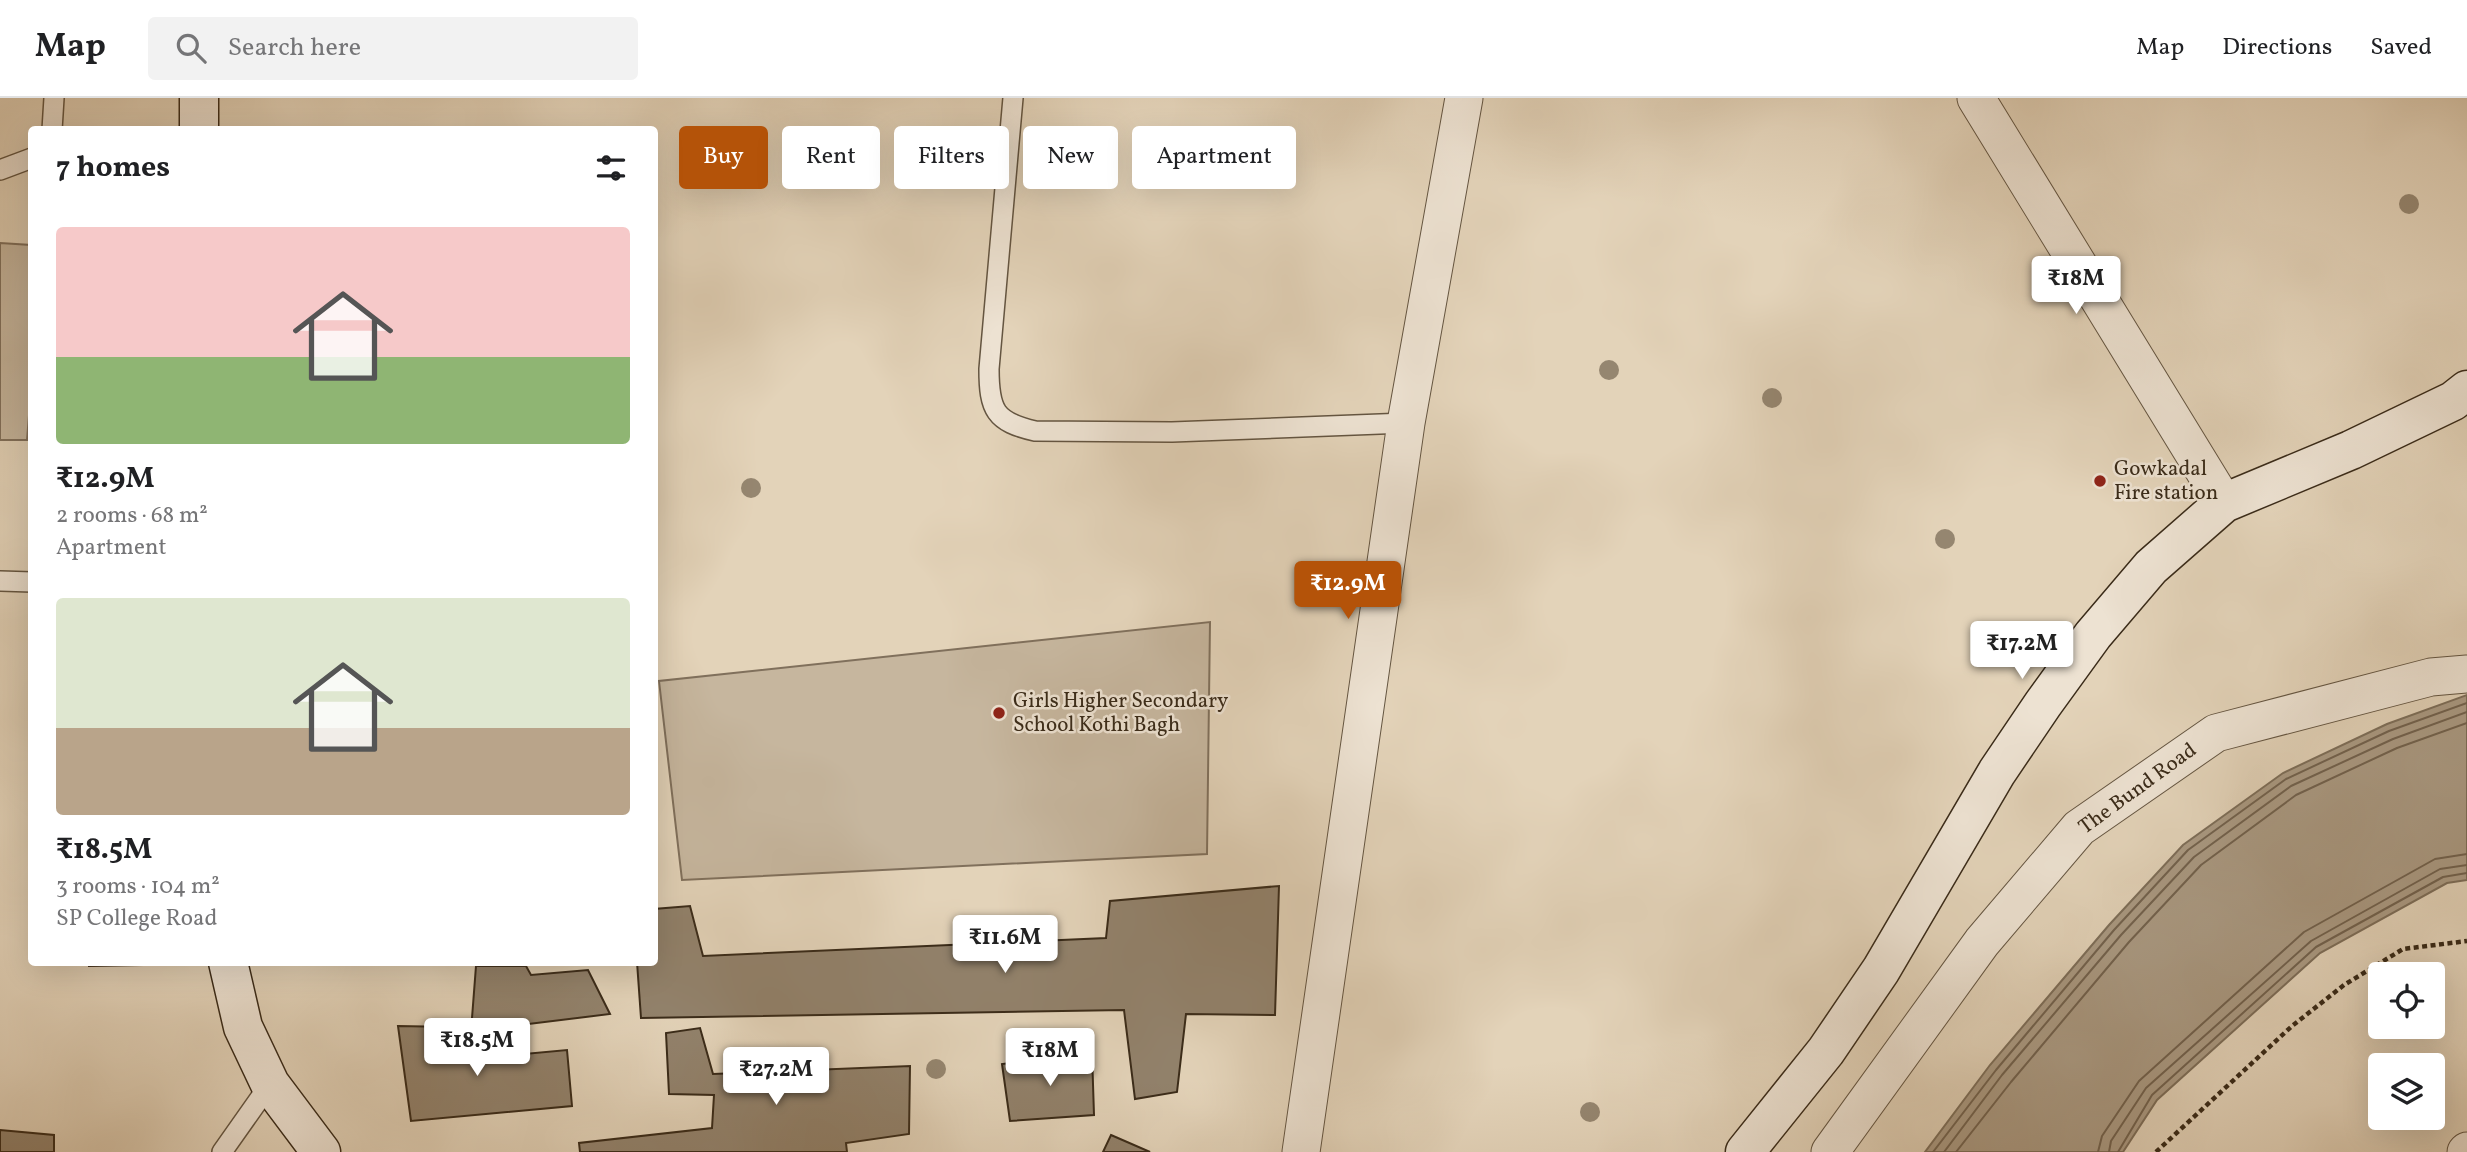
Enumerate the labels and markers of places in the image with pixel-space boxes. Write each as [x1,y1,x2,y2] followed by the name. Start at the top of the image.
[2035,256,2117,316] pin: ₹18M
[2114,455,2218,508] place label: Gowkadal Fire station
[2092,473,2108,489] marker: Gowkadal Fire station
[1291,561,1405,621] pin: ₹12.9M
[1965,622,2079,681] pin: ₹17.2M
[1013,687,1229,740] place label: Girls Higher Secondary School Kothi Bagh
[991,705,1007,721] marker: Girls Higher Secondary School Kothi Bagh
[948,916,1062,975] pin: ₹11.6M
[420,1018,534,1078] pin: ₹18.5M
[1009,1028,1091,1088] pin: ₹18M
[719,1048,833,1107] pin: ₹27.2M

